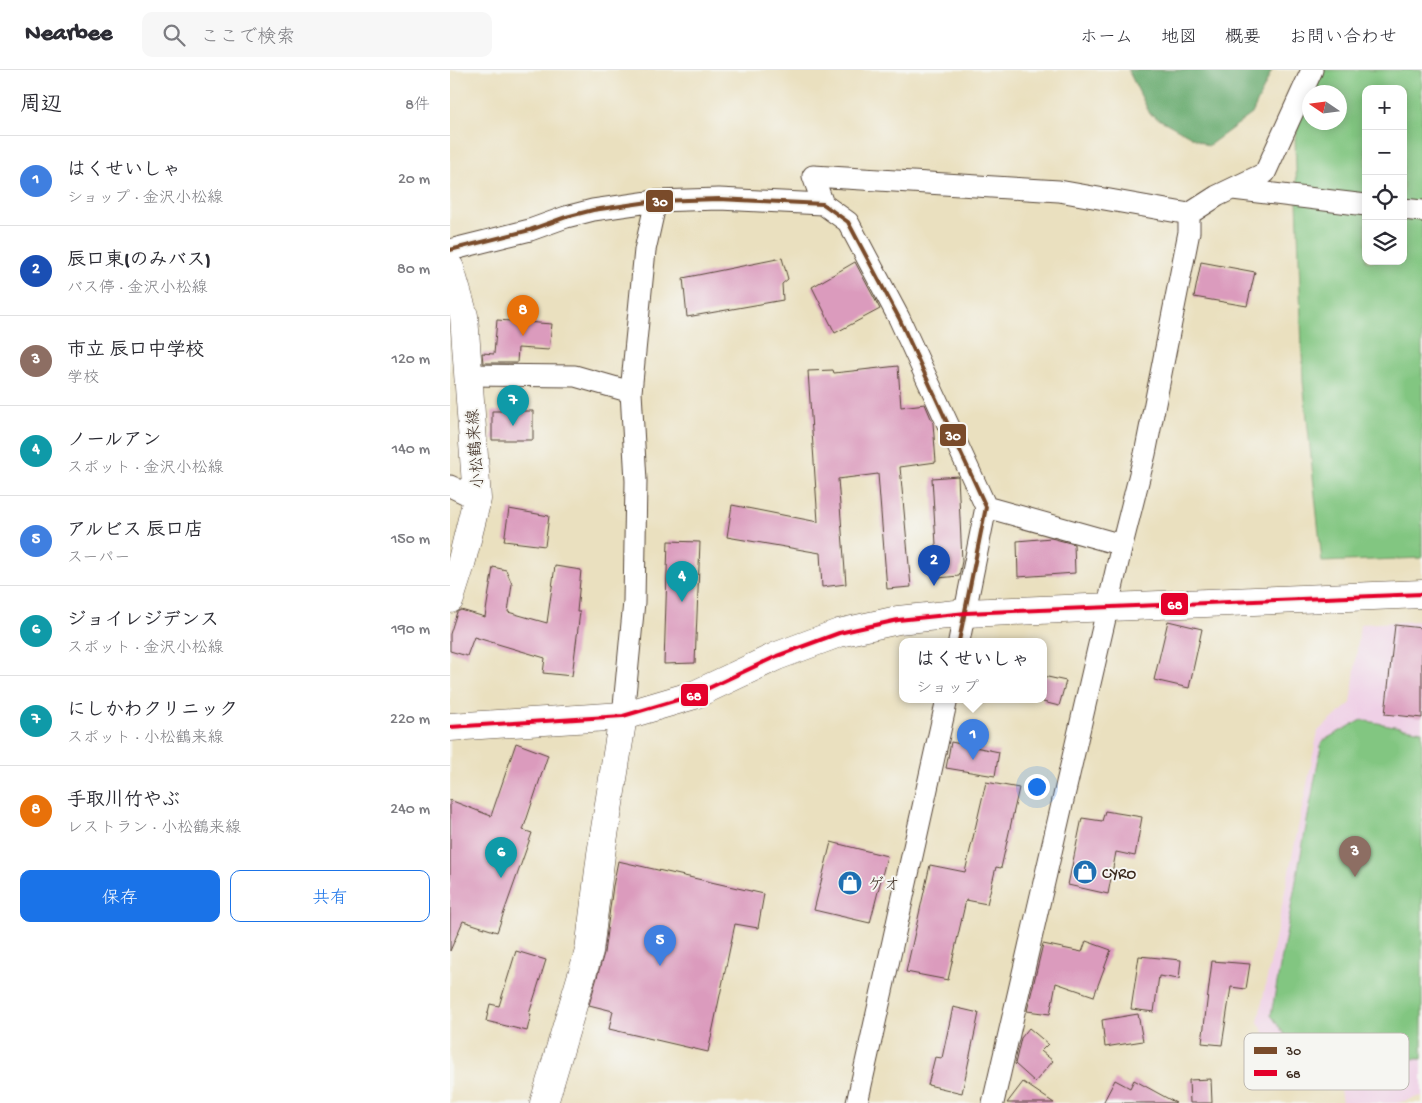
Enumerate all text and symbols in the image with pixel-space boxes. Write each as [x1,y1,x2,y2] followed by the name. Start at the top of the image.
[142,12,492,57] search box
[25,20,112,49] text: Nearbee
[160,21,188,49] icon: search
[200,27,295,50] text: ここで検索
[1080,28,1133,49] text: ホーム
[1161,28,1197,49] text: 地図
[1225,28,1261,49] text: 概要
[1289,28,1397,49] text: お問い合わせ
[1302,85,1347,130] north arrow
[1362,85,1407,265] map controls
[1362,85,1407,130] button: +
[20,94,62,119] text: 周辺
[405,97,430,116] text: 8件
[1362,130,1407,175] button: −
[67,160,181,183] text: はくせいしゃ
[33,171,39,190] text: 1
[398,171,430,190] text: 20 m
[1362,175,1407,220] button: locate
[645,189,674,213] line badge: 30
[67,190,223,209] text: ショップ · 金沢小松線
[651,195,668,212] text: 30
[1362,220,1407,265] button: layers
[67,250,211,273] text: 辰口東(のみバス)
[32,261,40,280] text: 2
[397,261,430,280] text: 80 m
[67,280,208,299] text: バス停 · 金沢小松線
[507,295,539,336] pin: 8
[67,340,205,363] text: 市立 辰口中学校
[32,351,40,370] text: 3
[391,351,430,370] text: 120 m
[67,370,99,389] text: 学校
[497,385,529,426] pin: 7
[463,408,490,489] street label: 小松鶴来線
[939,423,967,447] line badge: 30
[944,429,961,446] text: 30
[67,430,161,453] text: ノールアン
[32,441,40,460] text: 4
[392,441,430,460] text: 140 m
[67,460,224,479] text: スポット · 金沢小松線
[67,520,203,543] text: アルビス 辰口店
[32,531,40,550] text: 5
[391,531,430,550] text: 150 m
[918,545,950,586] pin: 2
[67,550,130,569] text: スーパー
[666,561,698,602] pin: 4
[1160,592,1189,616] line badge: 68
[1168,598,1183,615] text: 68
[67,610,219,633] text: ジョイレジデンス
[32,621,40,640] text: 6
[391,621,430,640] text: 190 m
[899,638,1047,703] popup
[67,640,224,659] text: スポット · 金沢小松線
[916,650,1030,673] text: はくせいしゃ
[916,680,979,699] text: ショップ
[680,683,709,707] line badge: 68
[687,689,702,706] text: 68
[67,700,238,723] text: にしかわクリニック
[32,711,40,730] text: 7
[390,711,430,730] text: 220 m
[957,719,989,760] pin: 1
[67,730,224,749] text: スポット · 小松鶴来線
[1024,774,1050,800] your location
[67,790,180,813] text: 手取川竹やぶ
[32,801,40,820] text: 8
[390,801,430,820] text: 240 m
[67,820,241,839] text: レストラン · 小松鶴来線
[1339,836,1371,877] pin: 3
[485,837,517,878] pin: 6
[1072,859,1098,885] shop icon: CYRO
[1102,866,1136,885] place label: CYRO
[20,870,220,922] button: 保存
[230,870,430,922] button: 共有
[837,870,863,896] shop icon: ゲオ
[868,876,900,896] place label: ゲオ
[644,925,676,966] pin: 5
[1244,1033,1409,1090] legend
[1285,1044,1301,1061] text: 30
[1286,1067,1301,1084] text: 68

